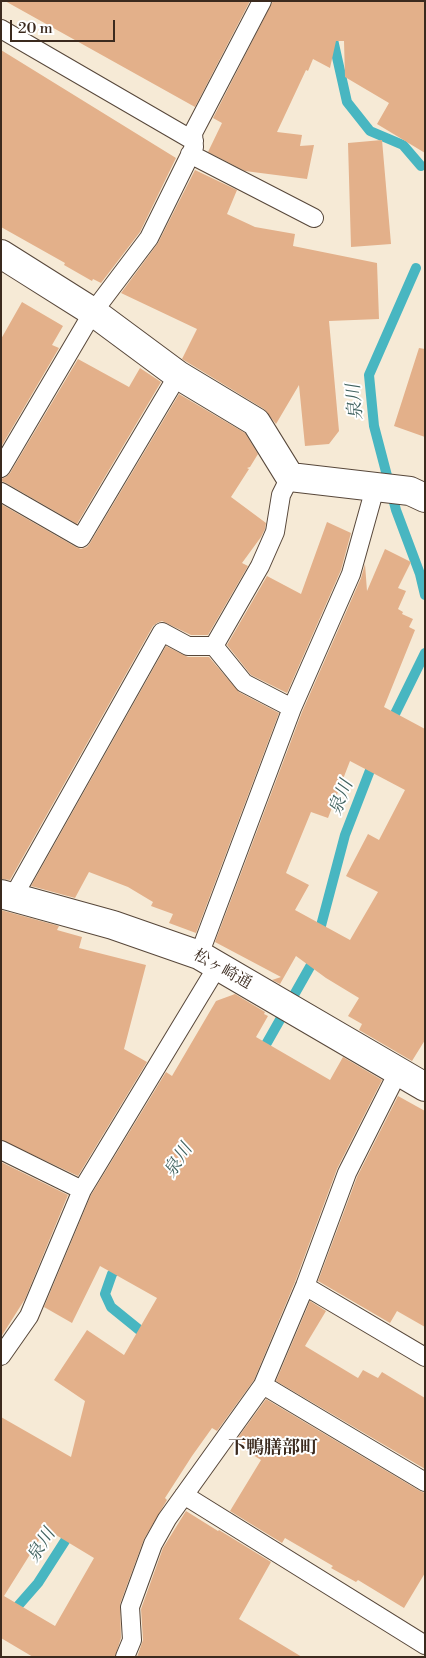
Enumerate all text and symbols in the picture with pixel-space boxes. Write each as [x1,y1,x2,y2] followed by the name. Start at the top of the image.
[12,10,118,42] scale bar
[18,19,53,38] text: 20 m
[344,383,368,421] water label: 泉川
[325,777,359,819] water label: 泉川
[189,946,255,994] street label: 松ヶ崎通
[160,1140,198,1182] water label: 泉川
[228,1438,318,1460] district label: 下鴨膳部町
[23,1525,61,1567] water label: 泉川

